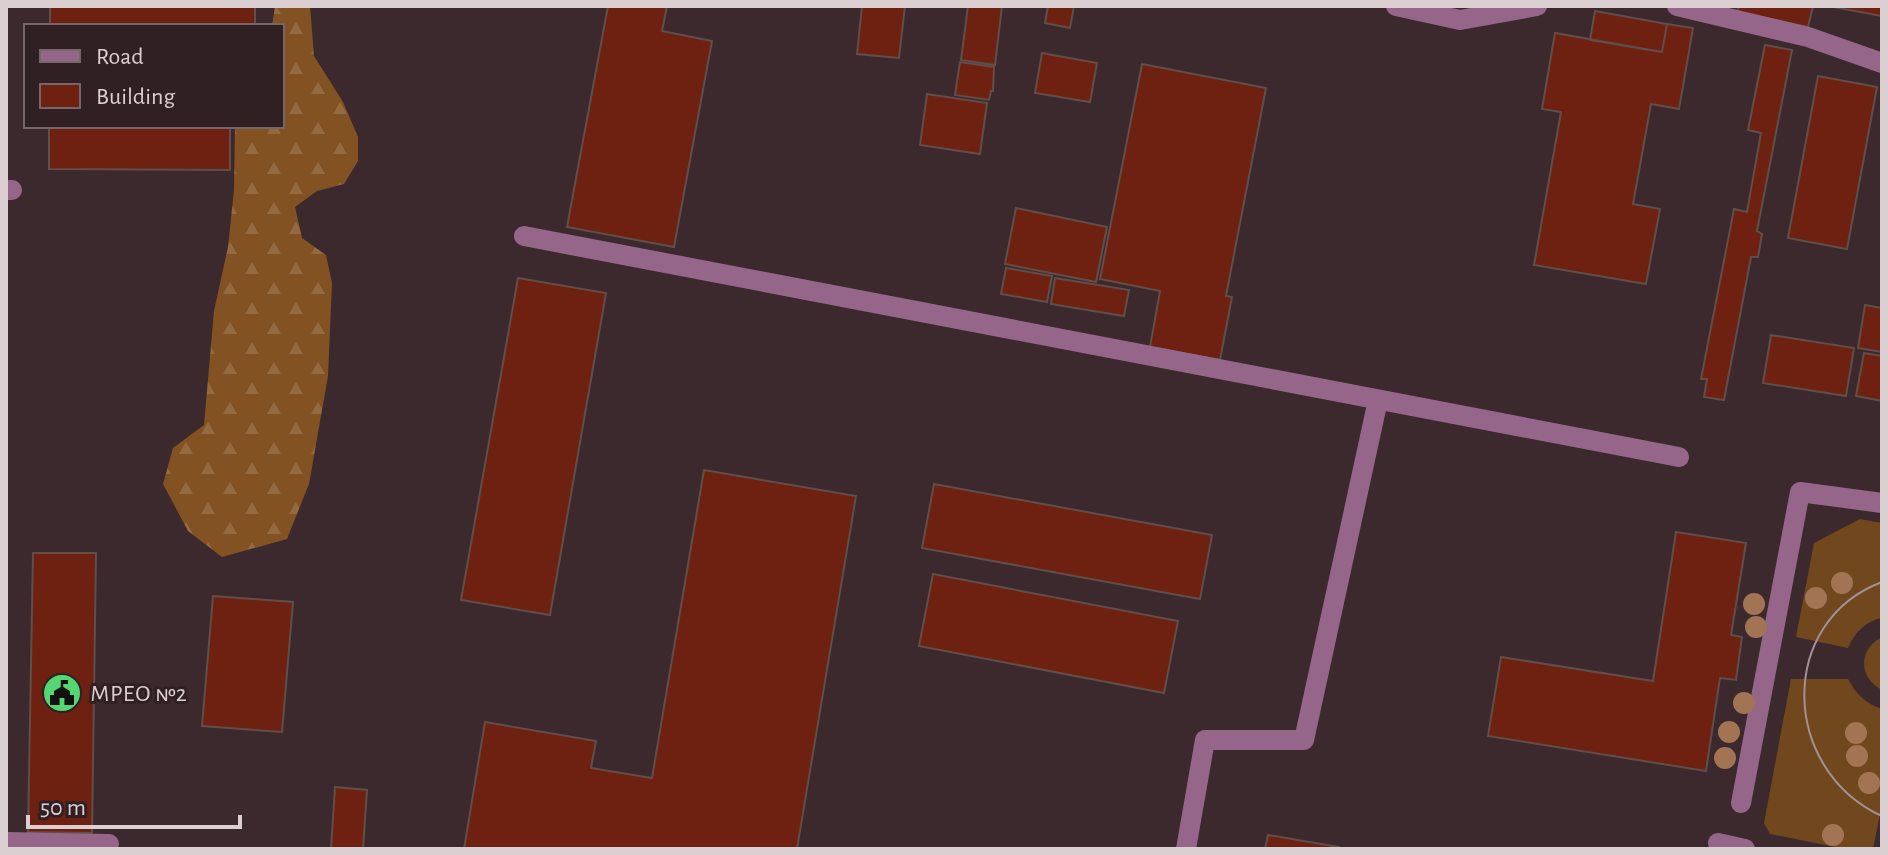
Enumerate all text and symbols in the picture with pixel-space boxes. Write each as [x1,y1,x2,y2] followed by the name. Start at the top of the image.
[24,24,284,128] legend
[96,45,144,69] text: Road
[96,85,175,109] text: Building
[41,672,83,714] public building icon: МРЕО №2
[90,682,187,706] place label: МРЕО №2
[28,779,240,829] scale bar
[40,796,86,820] text: 50 m

